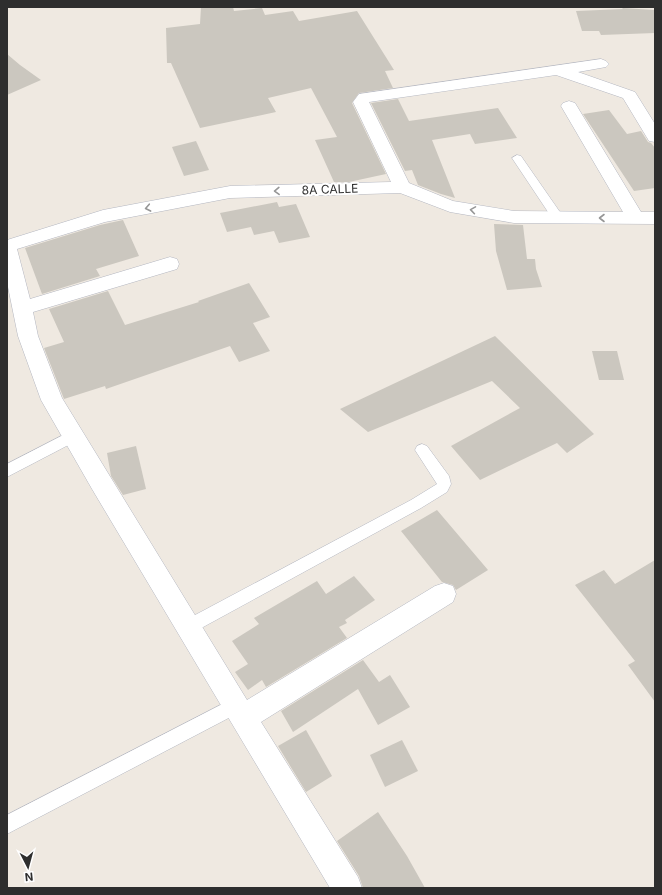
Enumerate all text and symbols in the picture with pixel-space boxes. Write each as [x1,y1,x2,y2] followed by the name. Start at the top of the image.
[301,181,359,197] street label: 8A CALLE
[274,186,280,195] one-way arrow
[145,203,151,211] one-way arrow
[469,206,476,215] one-way arrow
[599,214,605,222] one-way arrow
[8,847,48,887] north arrow
[24,870,34,884] text: N

